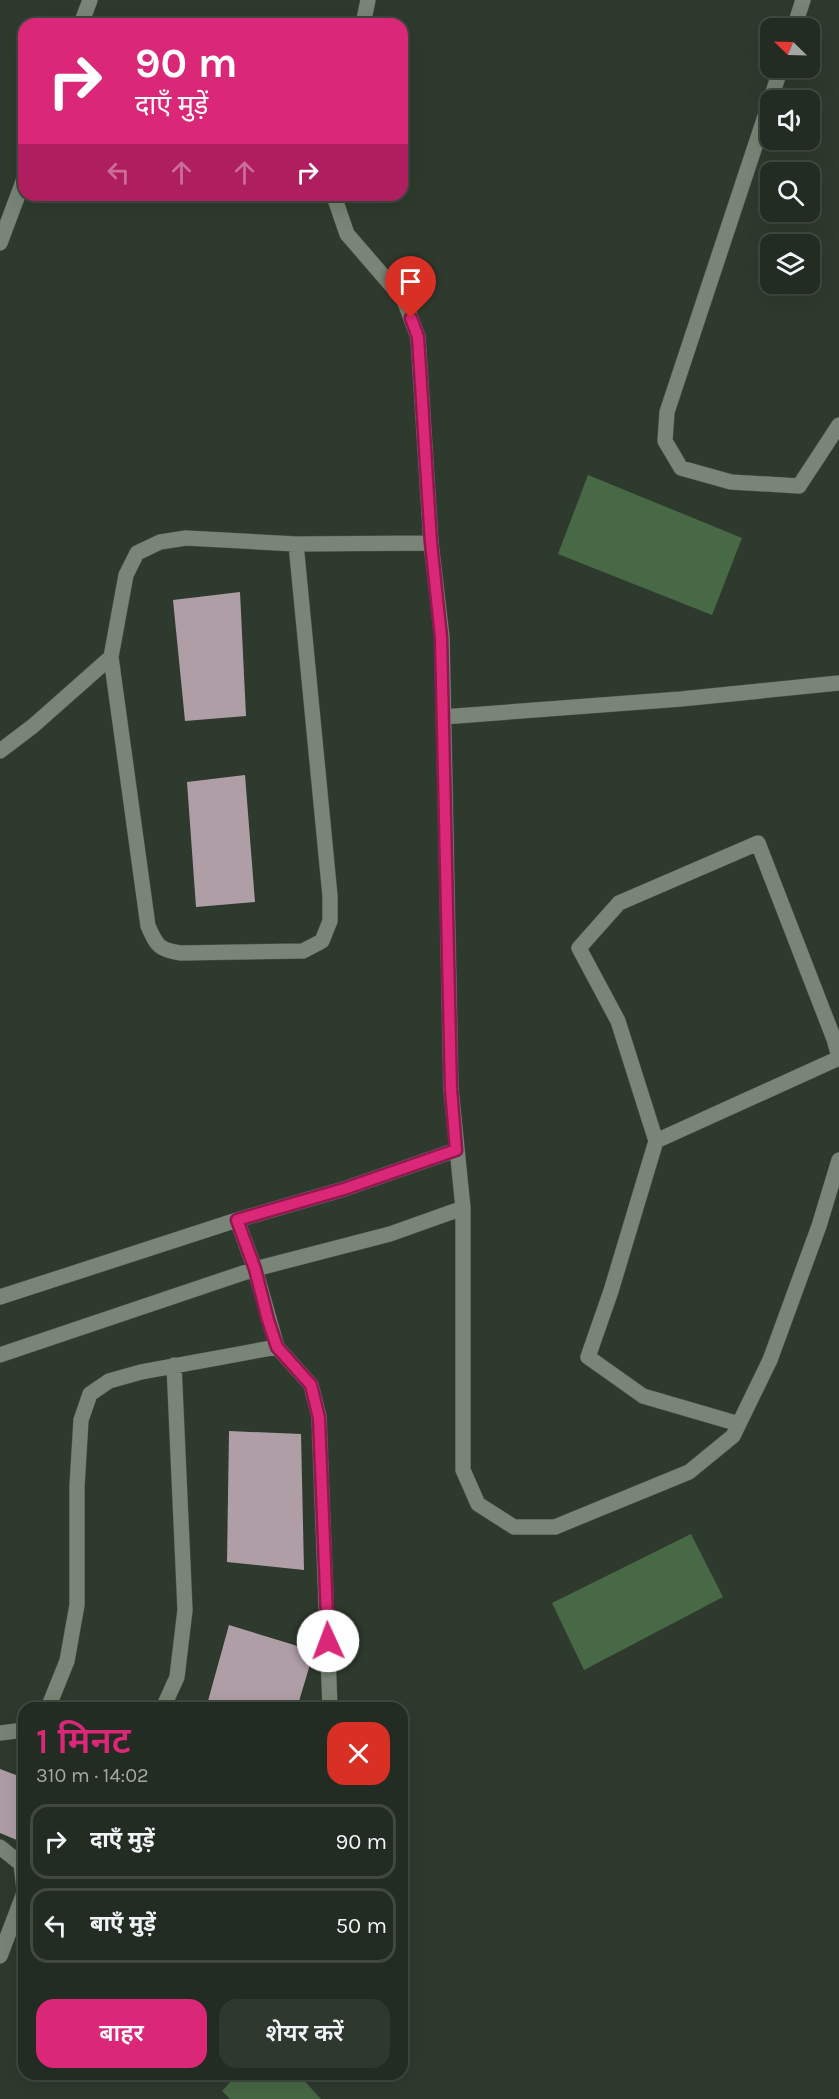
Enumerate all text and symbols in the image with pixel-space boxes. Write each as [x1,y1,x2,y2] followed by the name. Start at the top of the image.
[760,18,820,78] north arrow
[760,18,820,294] map controls
[135,38,238,88] text: 90 m
[36,42,114,120] icon: right
[135,89,208,121] text: दाएँ मुड़ें
[760,90,820,150] button: sound
[102,156,135,189] icon: left
[165,156,198,189] icon: ahead
[228,156,261,189] icon: ahead
[291,156,324,189] icon: right
[760,162,820,222] button: search
[760,234,820,294] button: layers
[385,256,436,318] pin
[394,265,427,298] icon: arrive
[296,1609,360,1673] position arrow
[36,1720,131,1762] text: 1 मिनट
[327,1722,390,1785] button: close
[36,1764,149,1787] text: 310 m · 14:02
[39,1825,72,1858] icon: right
[90,1827,155,1853] text: दाएँ मुड़ें
[335,1829,387,1855] text: 90 m
[39,1909,72,1942] icon: left
[90,1911,156,1937] text: बाएँ मुड़ें
[336,1913,387,1939] text: 50 m
[36,1999,207,2068] button: बाहर
[219,1999,390,2068] button: शेयर करें

